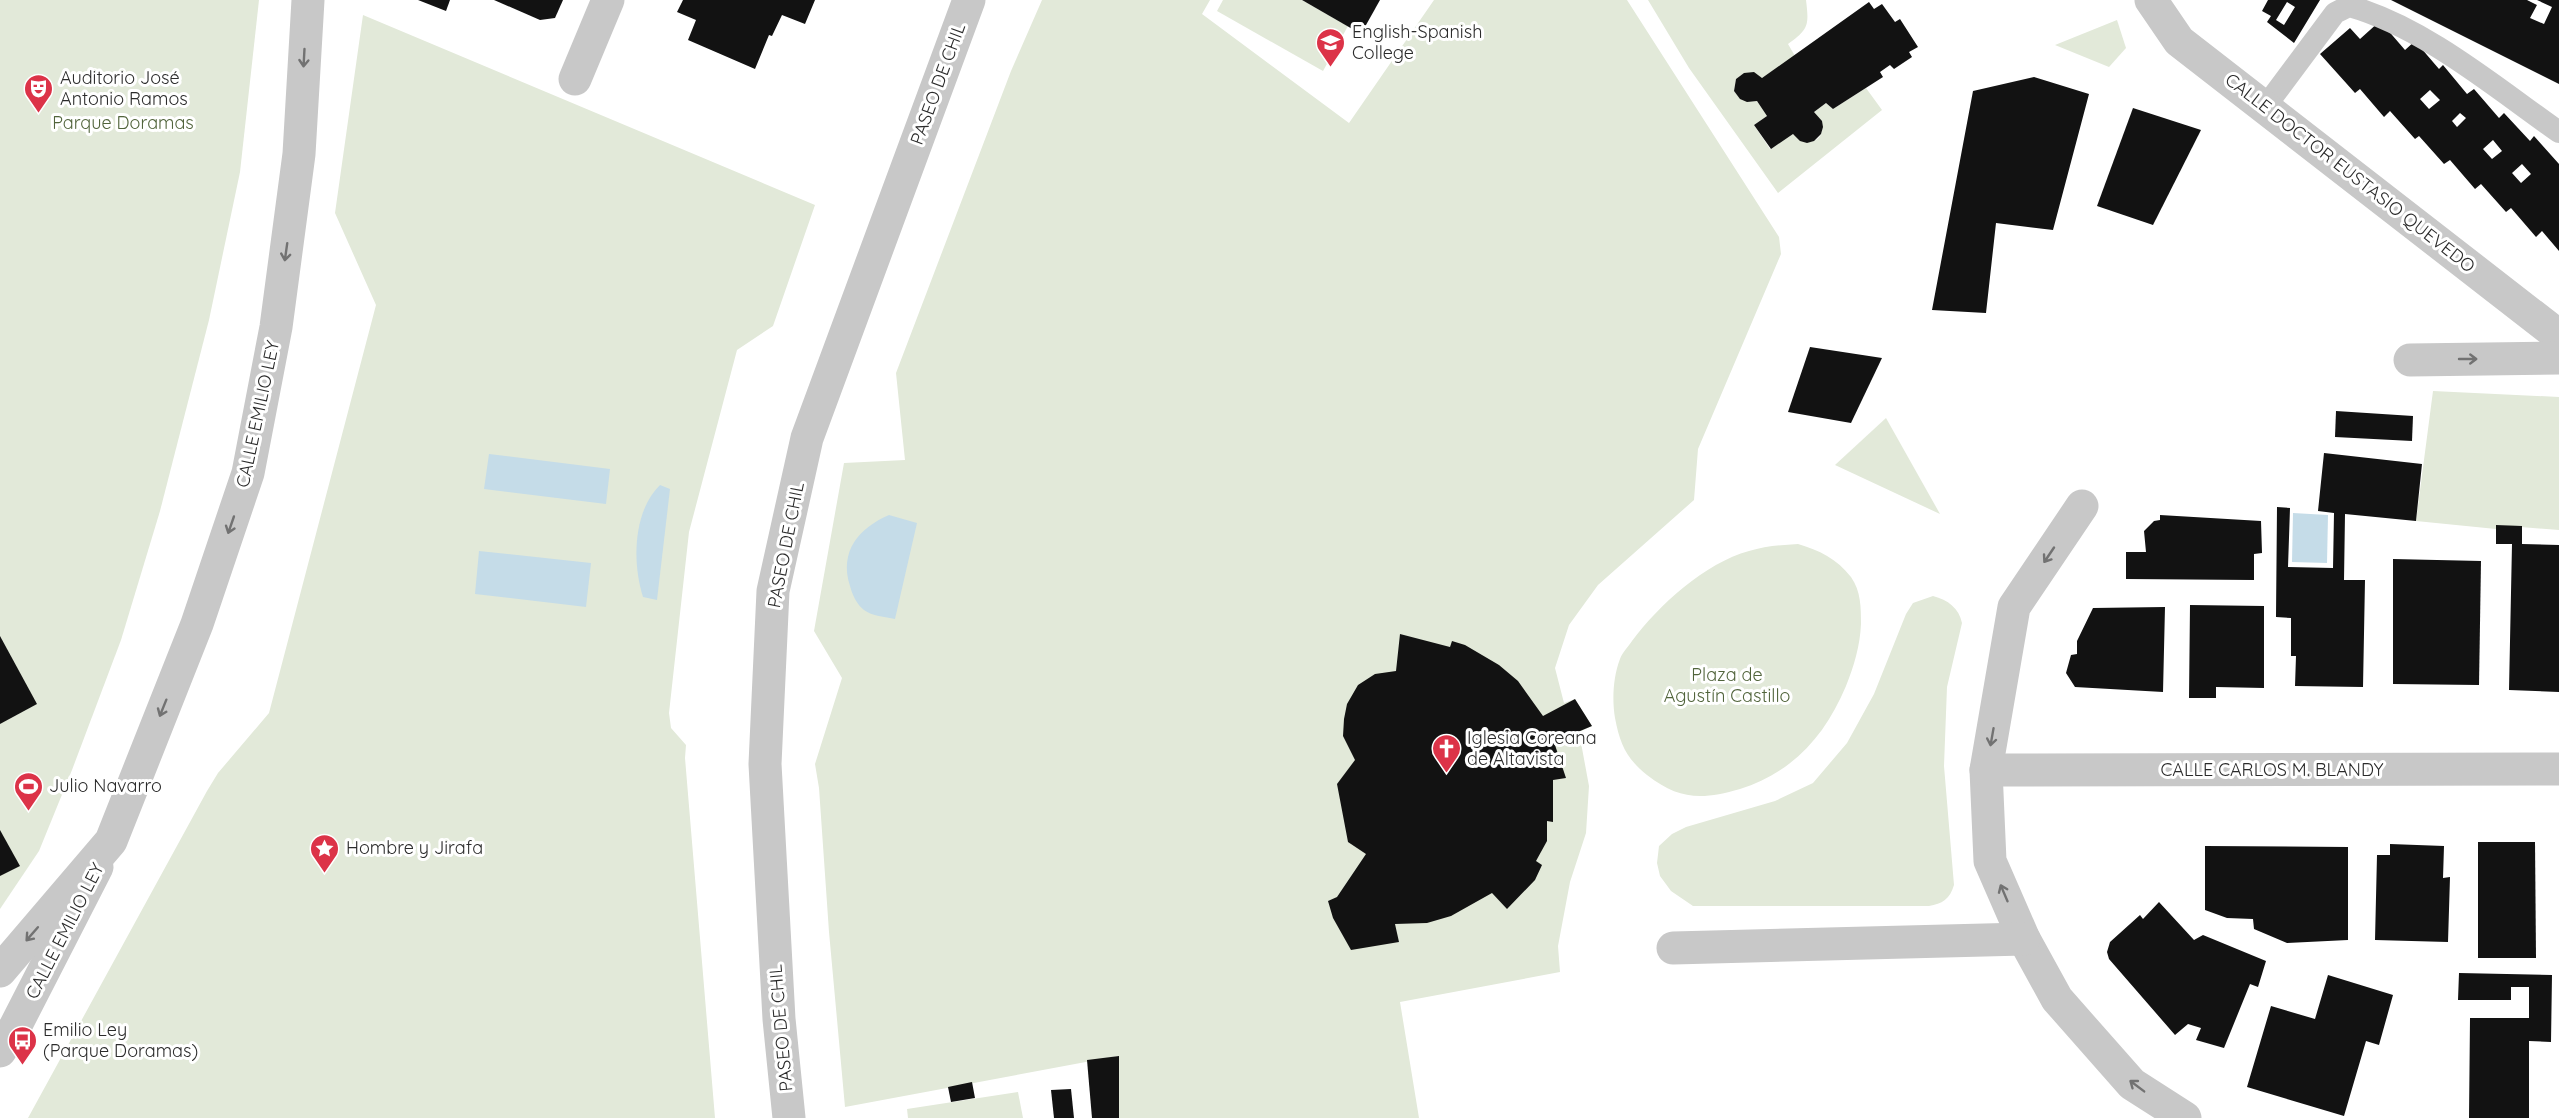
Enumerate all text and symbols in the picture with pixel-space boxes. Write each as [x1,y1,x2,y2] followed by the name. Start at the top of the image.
[905,20,970,148] street label: PASEO DE CHIL
[1352,20,1482,64] place label: English-Spanish College
[1315,26,1347,68] school or university icon: English-Spanish College
[299,48,310,68] one-way arrow
[60,66,188,110] place label: Auditorio José Antonio Ramos
[2221,68,2480,277] street label: CALLE DOCTOR EUSTASIO QUEVEDO
[23,72,55,114] theatre icon: Auditorio José Antonio Ramos
[52,111,194,134] park label: Parque Doramas
[280,242,291,262] one-way arrow
[231,338,284,490] street label: CALLE EMILIO LEY
[2458,353,2478,365] one-way arrow
[762,480,809,610] street label: PASEO DE CHIL
[224,515,235,534] one-way arrow
[2043,546,2056,563] one-way arrow
[1664,663,1790,707] park label: Plaza de Agustín Castillo
[157,698,168,717] one-way arrow
[1467,726,1597,770] place label: Iglesia Coreana de Altavista
[1986,727,1997,746] one-way arrow
[1430,732,1462,774] church icon: Iglesia Coreana de Altavista
[2160,758,2384,781] street label: CALLE CARLOS M. BLANDY
[12,770,44,812] sports icon: Julio Navarro
[49,774,162,797] place label: Julio Navarro
[309,832,341,874] place icon: Hombre y Jirafa
[346,836,483,859] place label: Hombre y Jirafa
[20,859,109,1003] street label: CALLE EMILIO LEY
[1998,884,2009,902] one-way arrow
[25,926,38,942] one-way arrow
[763,963,798,1093] street label: PASEO DE CHIL
[43,1018,198,1062] place label: Emilio Ley (Parque Doramas)
[6,1024,38,1066] bus stop icon: Emilio Ley (Parque Doramas)
[2129,1080,2145,1092] one-way arrow

